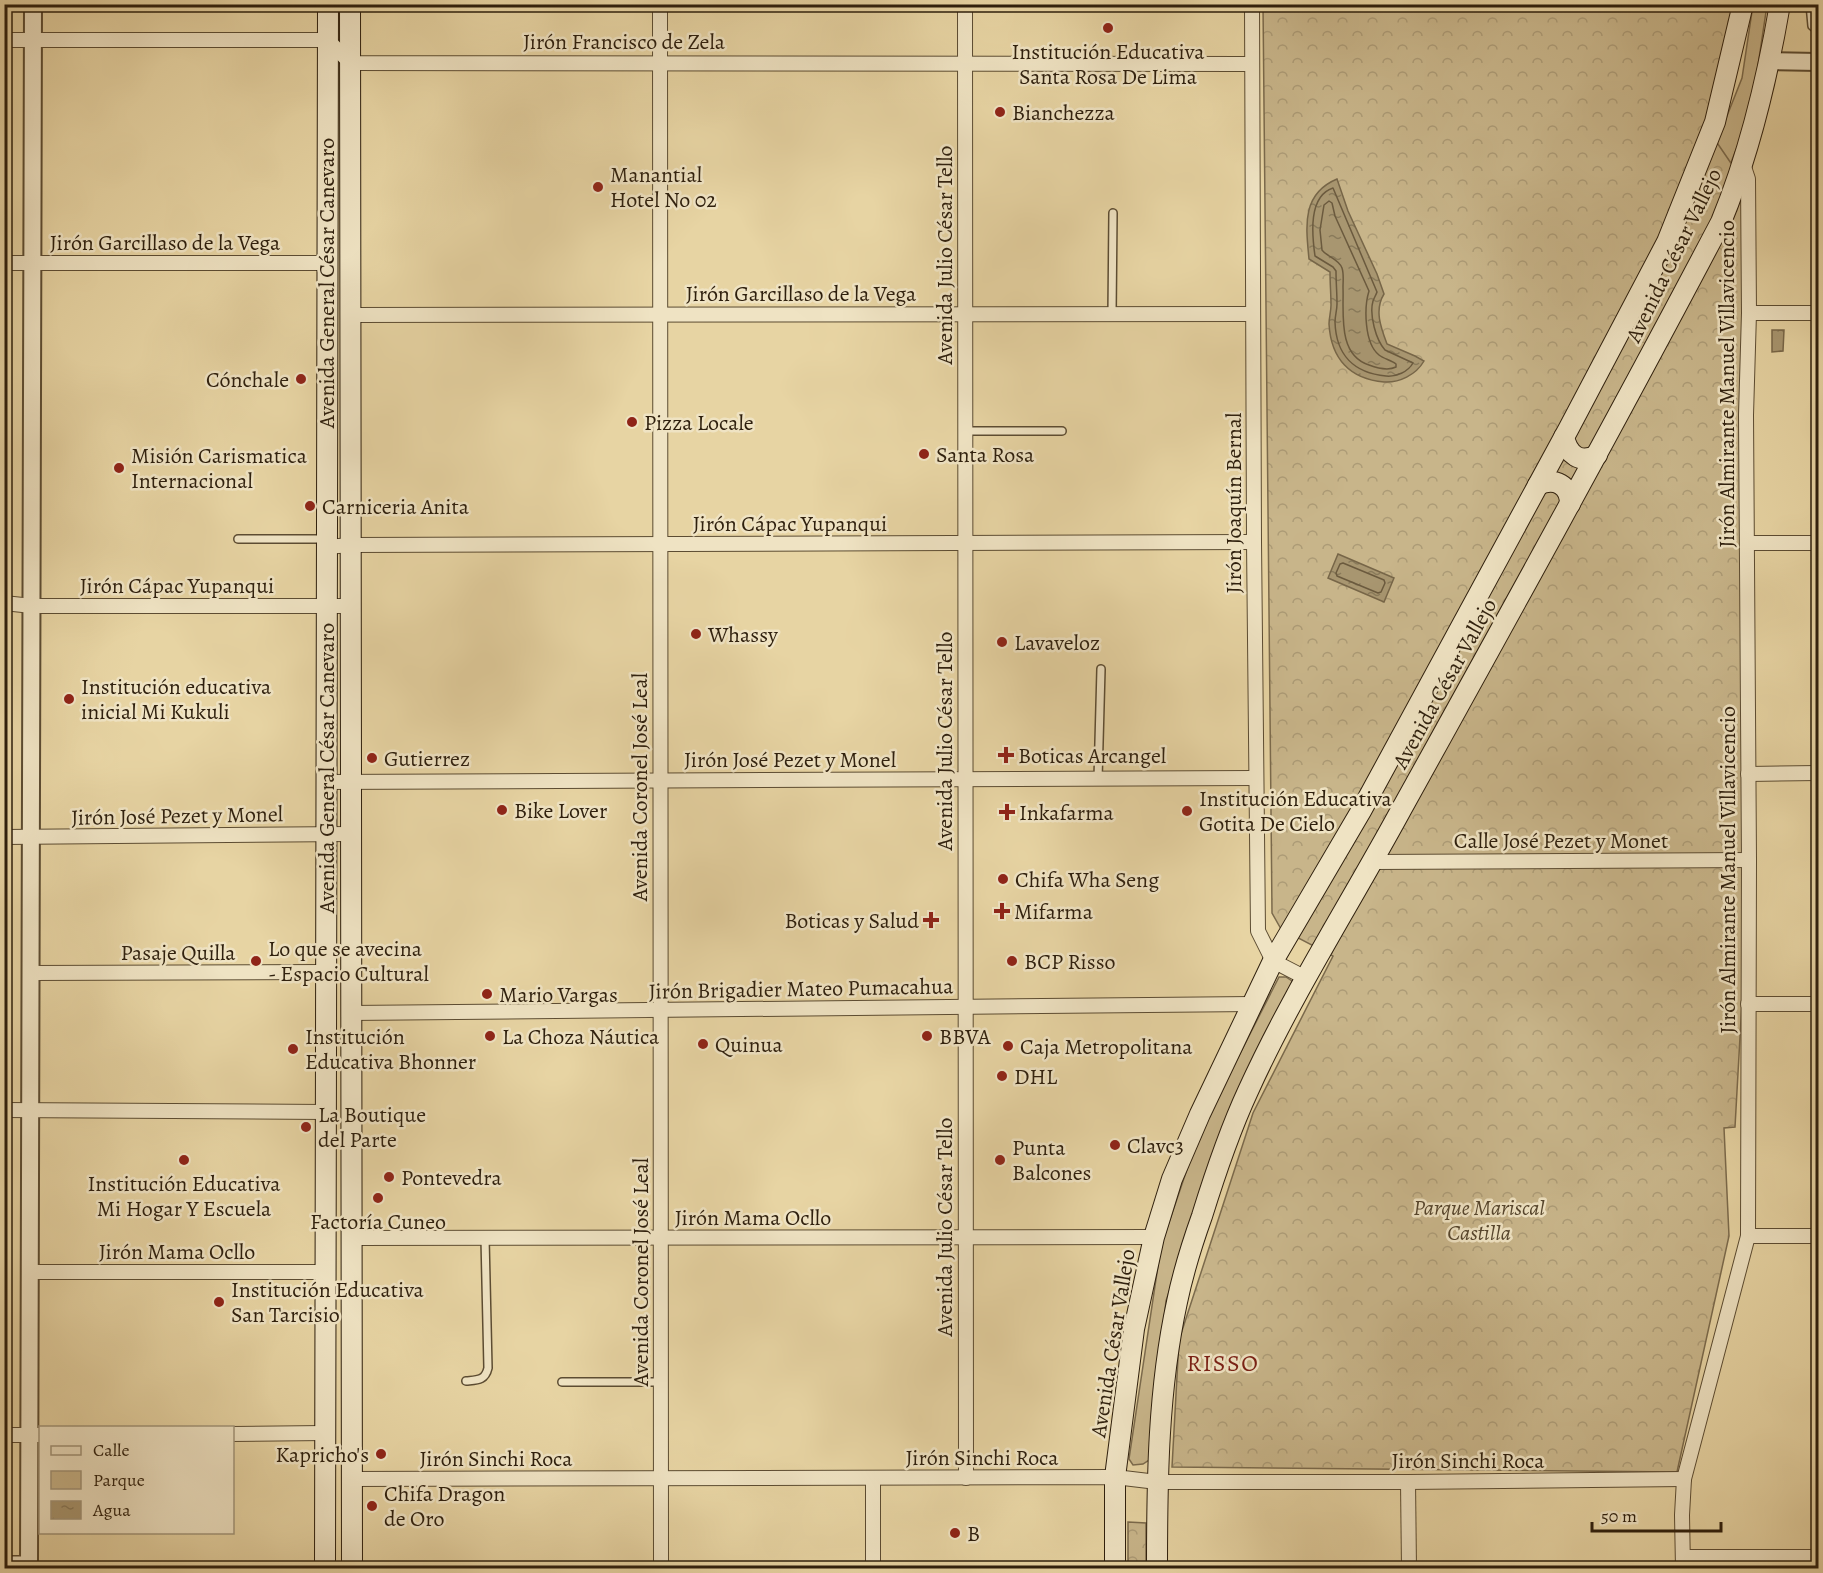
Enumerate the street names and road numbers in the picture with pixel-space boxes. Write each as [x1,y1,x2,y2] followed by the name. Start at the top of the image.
[523,27,726,57] street label: Jirón Francisco de Zela
[312,138,342,429] street label: Avenida General César Canevaro
[930,145,960,366] street label: Avenida Julio César Tello
[1618,163,1729,348] street label: Avenida César Vallejo
[1712,220,1742,548] street label: Jirón Almirante Manuel Villavicencio
[50,228,281,258] street label: Jirón Garcillaso de la Vega
[686,279,917,309] street label: Jirón Garcillaso de la Vega
[1219,413,1249,593] street label: Jirón Joaquín Bernal
[693,509,887,539] street label: Jirón Cápac Yupanqui
[80,571,274,601] street label: Jirón Cápac Yupanqui
[1385,593,1504,775] street label: Avenida César Vallejo
[312,623,342,914] street label: Avenida General César Canevaro
[930,631,960,852] street label: Avenida Julio César Tello
[625,673,655,902] street label: Avenida Coronel José Leal
[1713,706,1743,1034] street label: Jirón Almirante Manuel Villavicencio
[684,745,896,775] street label: Jirón José Pezet y Monel
[71,799,283,833] street label: Jirón José Pezet y Monel
[1454,826,1668,856] street label: Calle José Pezet y Monet
[120,938,236,968] street label: Pasaje Quilla
[648,971,954,1007] street label: Jirón Brigadier Mateo Pumacahua
[930,1117,960,1338] street label: Avenida Julio César Tello
[626,1158,656,1387] street label: Avenida Coronel José Leal
[675,1203,831,1233] street label: Jirón Mama Ocllo
[99,1237,255,1267] street label: Jirón Mama Ocllo
[1083,1247,1143,1441] street label: Avenida César Vallejo
[906,1443,1059,1473] street label: Jirón Sinchi Roca
[420,1444,573,1474] street label: Jirón Sinchi Roca
[1392,1446,1545,1476] street label: Jirón Sinchi Roca

